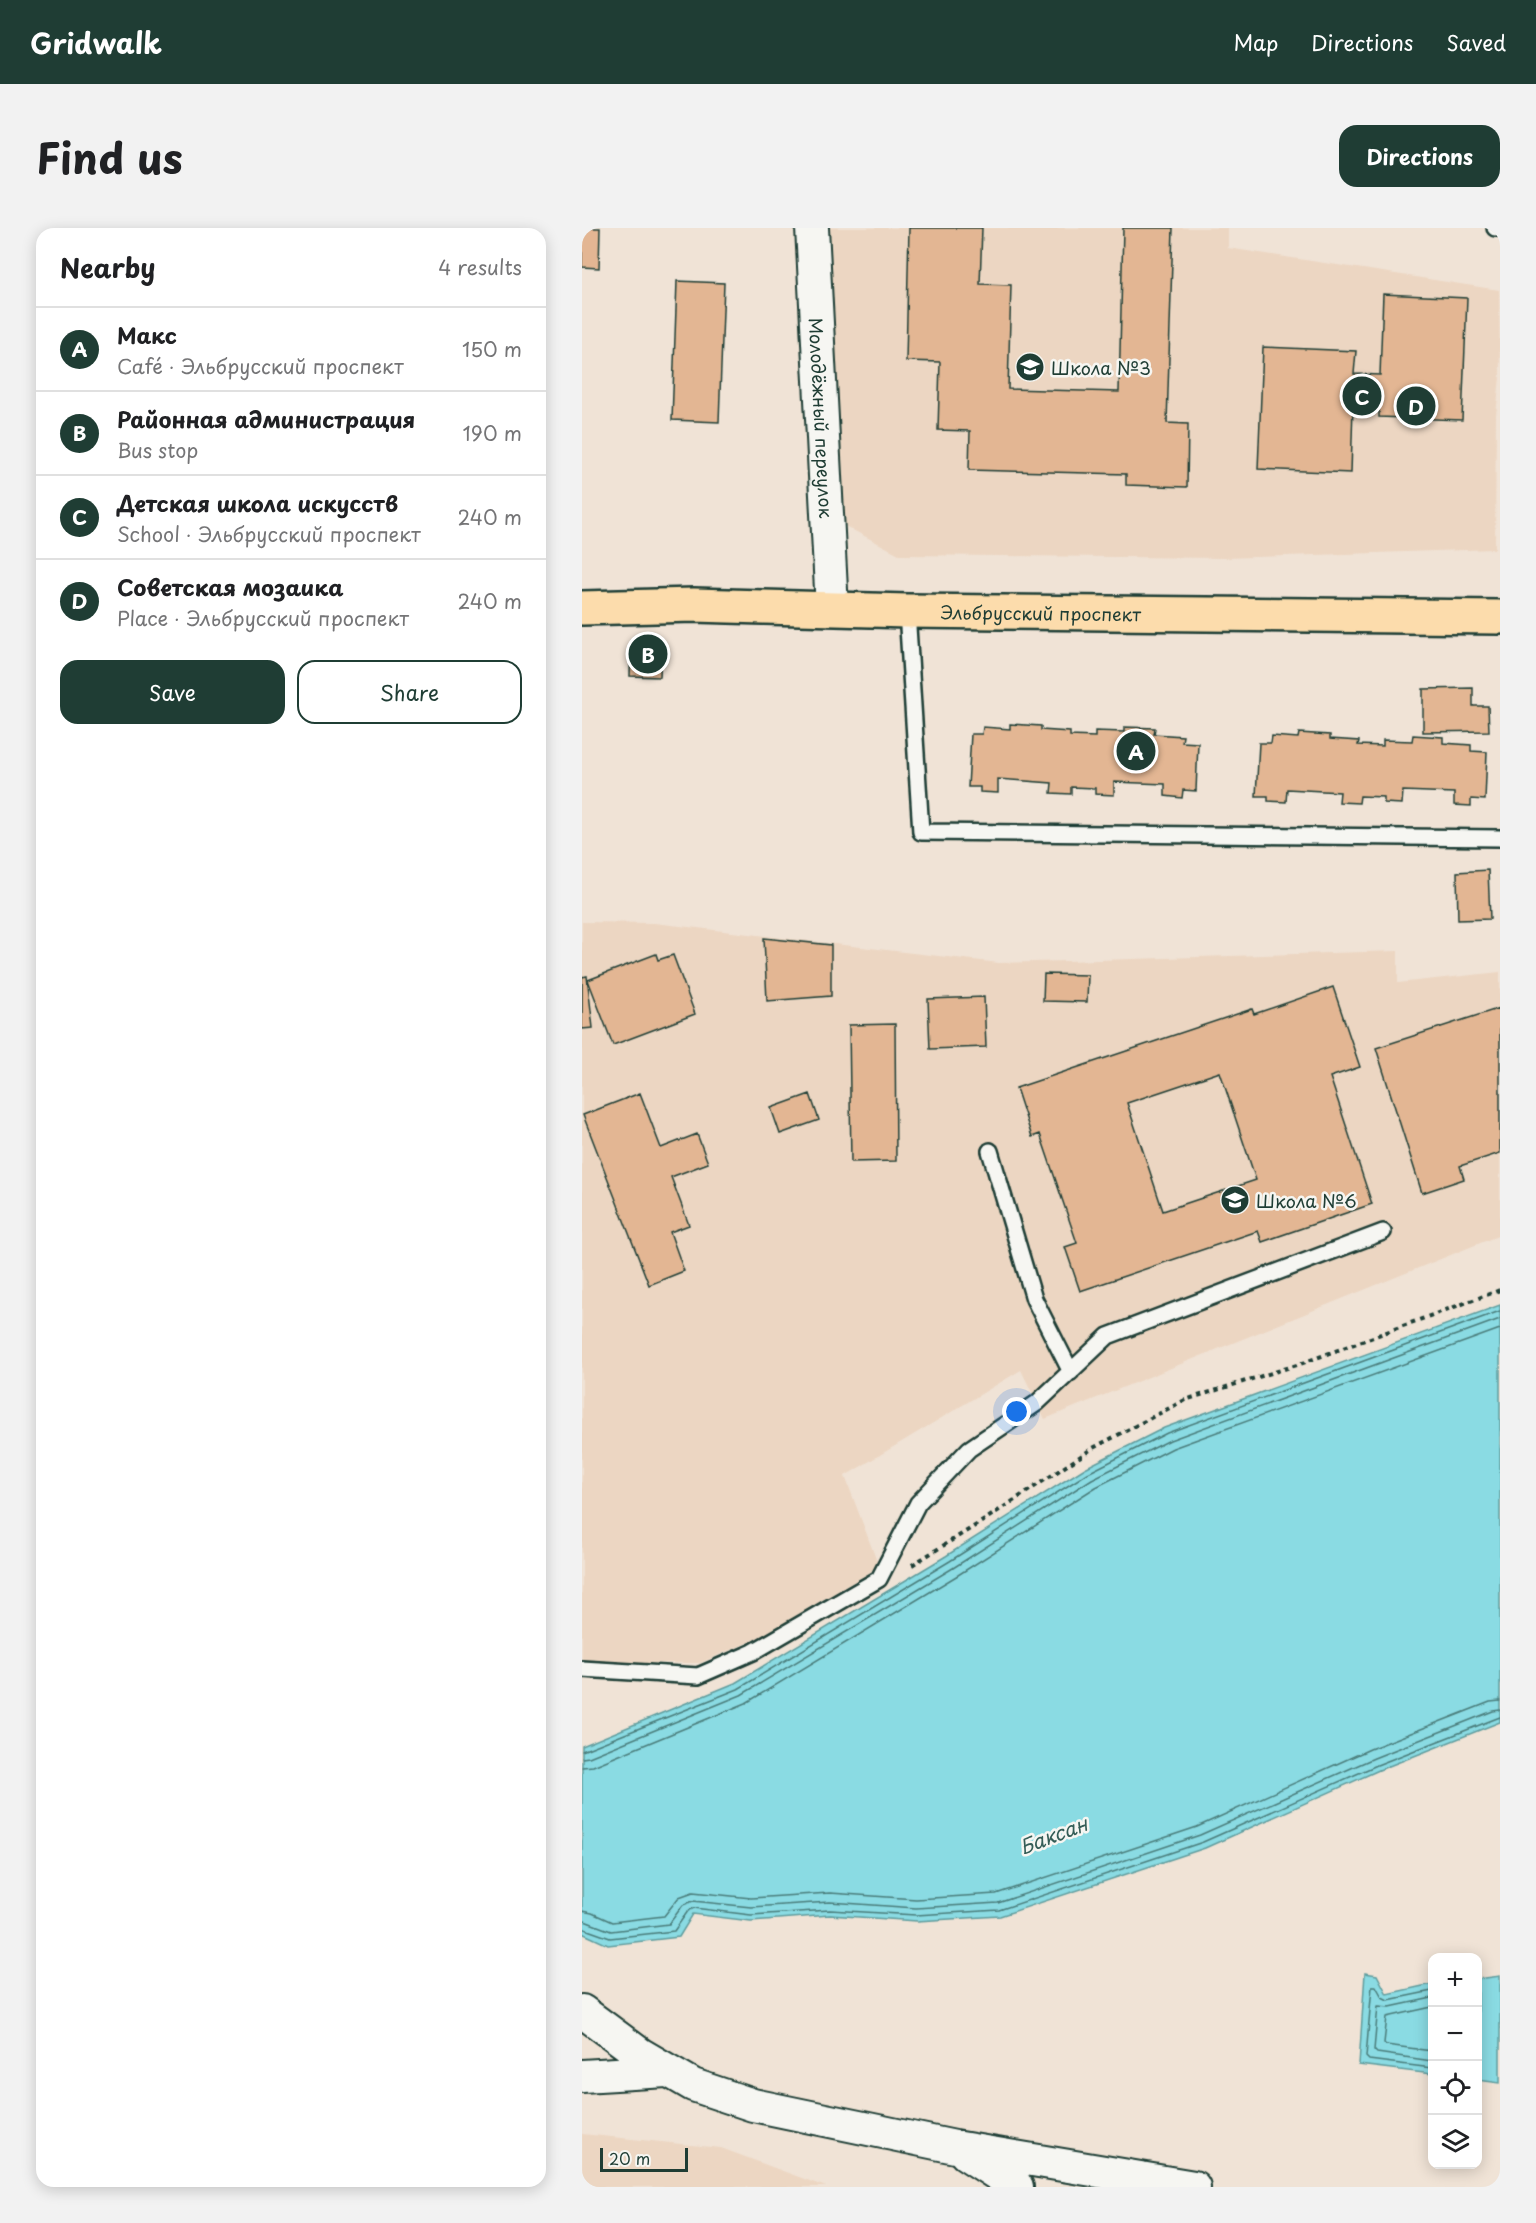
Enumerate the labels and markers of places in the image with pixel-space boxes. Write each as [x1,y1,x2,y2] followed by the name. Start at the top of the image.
[1014,351,1046,383] school or university icon: Школа №3
[1051,354,1151,381] place label: Школа №3
[1342,374,1382,418] pin: C
[1396,384,1436,429] pin: D
[628,632,668,676] pin: B
[1116,728,1156,774] pin: A
[1219,1184,1251,1216] school or university icon: Школа №6
[1256,1187,1357,1214] place label: Школа №6

